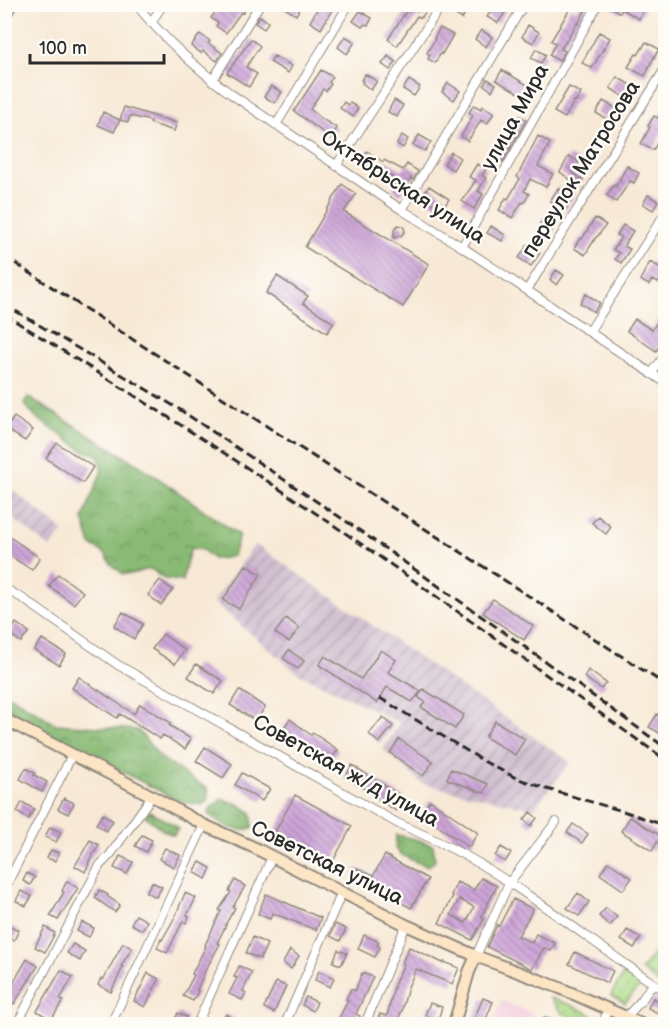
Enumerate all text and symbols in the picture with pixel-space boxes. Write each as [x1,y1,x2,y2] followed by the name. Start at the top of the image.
[30,27,164,65] scale bar
[39,38,87,59] text: 100 m
[476,59,555,174] street label: улица Мира
[516,75,646,262] street label: переулок Матросова
[316,125,490,250] street label: Октябрьская улица
[249,709,444,833] street label: Советская ж/д улица
[247,815,408,911] street label: Советская улица

